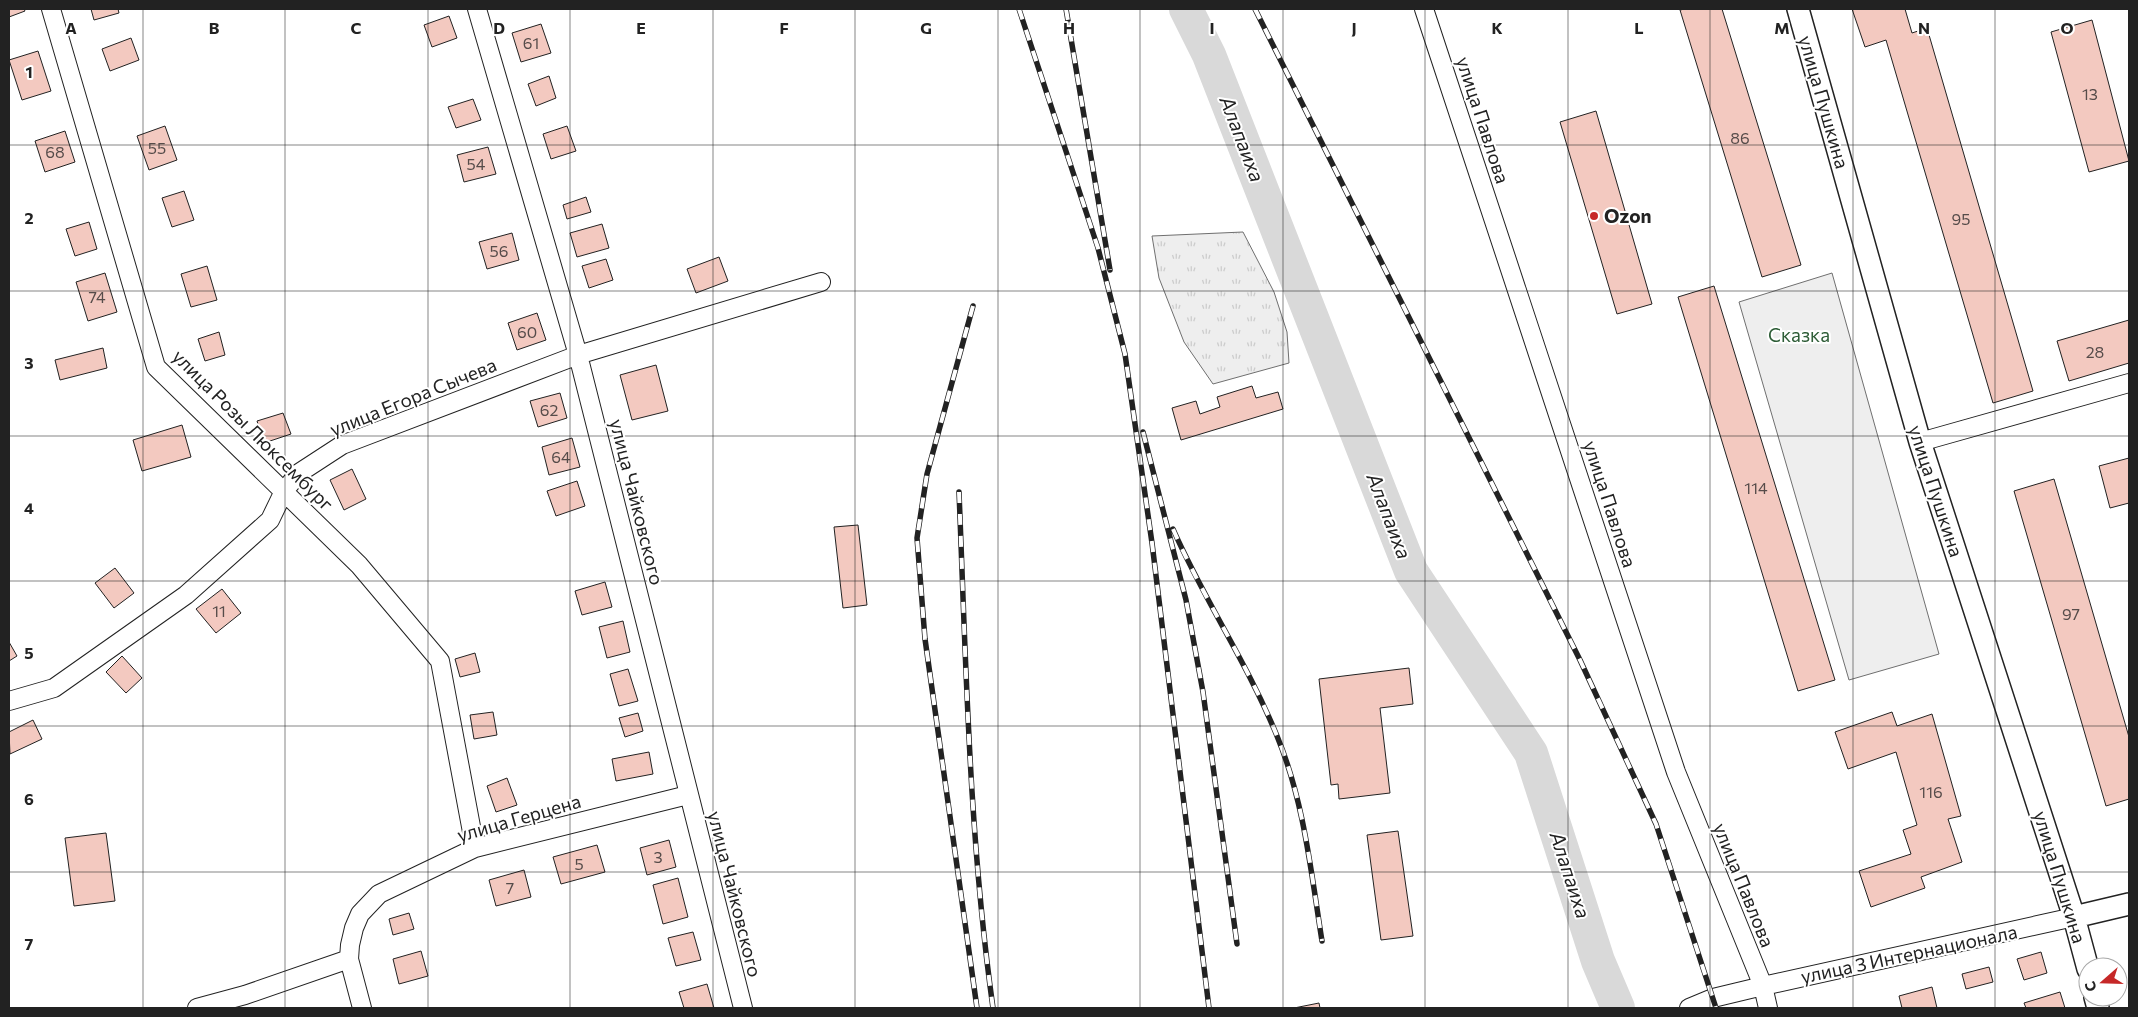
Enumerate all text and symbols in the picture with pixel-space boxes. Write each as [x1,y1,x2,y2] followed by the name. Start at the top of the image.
[65,18,77,37] text: A
[209,18,220,37] text: B
[351,18,362,37] text: C
[493,18,505,37] text: D
[636,18,646,37] text: E
[779,18,789,37] text: F
[920,18,932,37] text: G
[1063,18,1075,37] text: H
[1209,18,1215,37] text: I
[1351,18,1357,37] text: J
[1491,18,1503,37] text: K
[1634,18,1644,37] text: L
[1774,18,1790,37] text: M
[1918,18,1930,37] text: N
[2060,18,2074,37] text: O
[523,33,539,52] house number: 61
[1795,33,1854,171] street label: улица Пушкина
[1452,54,1515,186] street label: улица Павлова
[25,62,33,81] text: 1
[2082,84,2098,103] house number: 13
[1215,91,1270,185] water label: Алапаиха
[1730,128,1750,147] house number: 86
[148,138,166,157] house number: 55
[45,142,65,161] house number: 68
[467,154,486,173] house number: 54
[1604,204,1652,227] place label: Ozon
[24,208,34,227] text: 2
[1952,209,1970,228] house number: 95
[1588,210,1600,222] marker: Ozon
[490,241,508,260] house number: 56
[88,287,106,306] house number: 74
[517,322,537,341] house number: 60
[1768,323,1830,346] park label: Сказка
[2086,342,2104,361] house number: 28
[168,344,339,515] street label: улица Розы Люксембург
[24,353,34,372] text: 3
[326,353,500,441] street label: улица Егора Сычева
[540,400,558,419] house number: 62
[606,416,669,587] street label: улица Чайковского
[1904,422,1969,560] street label: улица Пушкина
[1579,438,1642,570] street label: улица Павлова
[551,447,571,466] house number: 64
[1362,468,1417,562] water label: Алапаиха
[1744,478,1768,497] house number: 114
[24,498,34,517] text: 4
[212,601,226,620] house number: 11
[2062,604,2080,623] house number: 97
[24,643,34,662] text: 5
[1919,782,1943,801] house number: 116
[24,789,34,808] text: 6
[454,789,583,846] street label: улица Герцена
[704,808,767,979] street label: улица Чайковского
[2029,808,2092,946] street label: улица Пушкина
[1709,819,1780,950] street label: улица Павлова
[1545,827,1596,921] water label: Алапаиха
[653,847,663,866] house number: 3
[574,854,584,873] house number: 5
[506,878,514,897] house number: 7
[1799,919,2019,988] street label: улица 3 Интернационала
[25,934,34,953] text: 7
[2078,957,2128,1007] north arrow
[2081,979,2100,994] text: С

